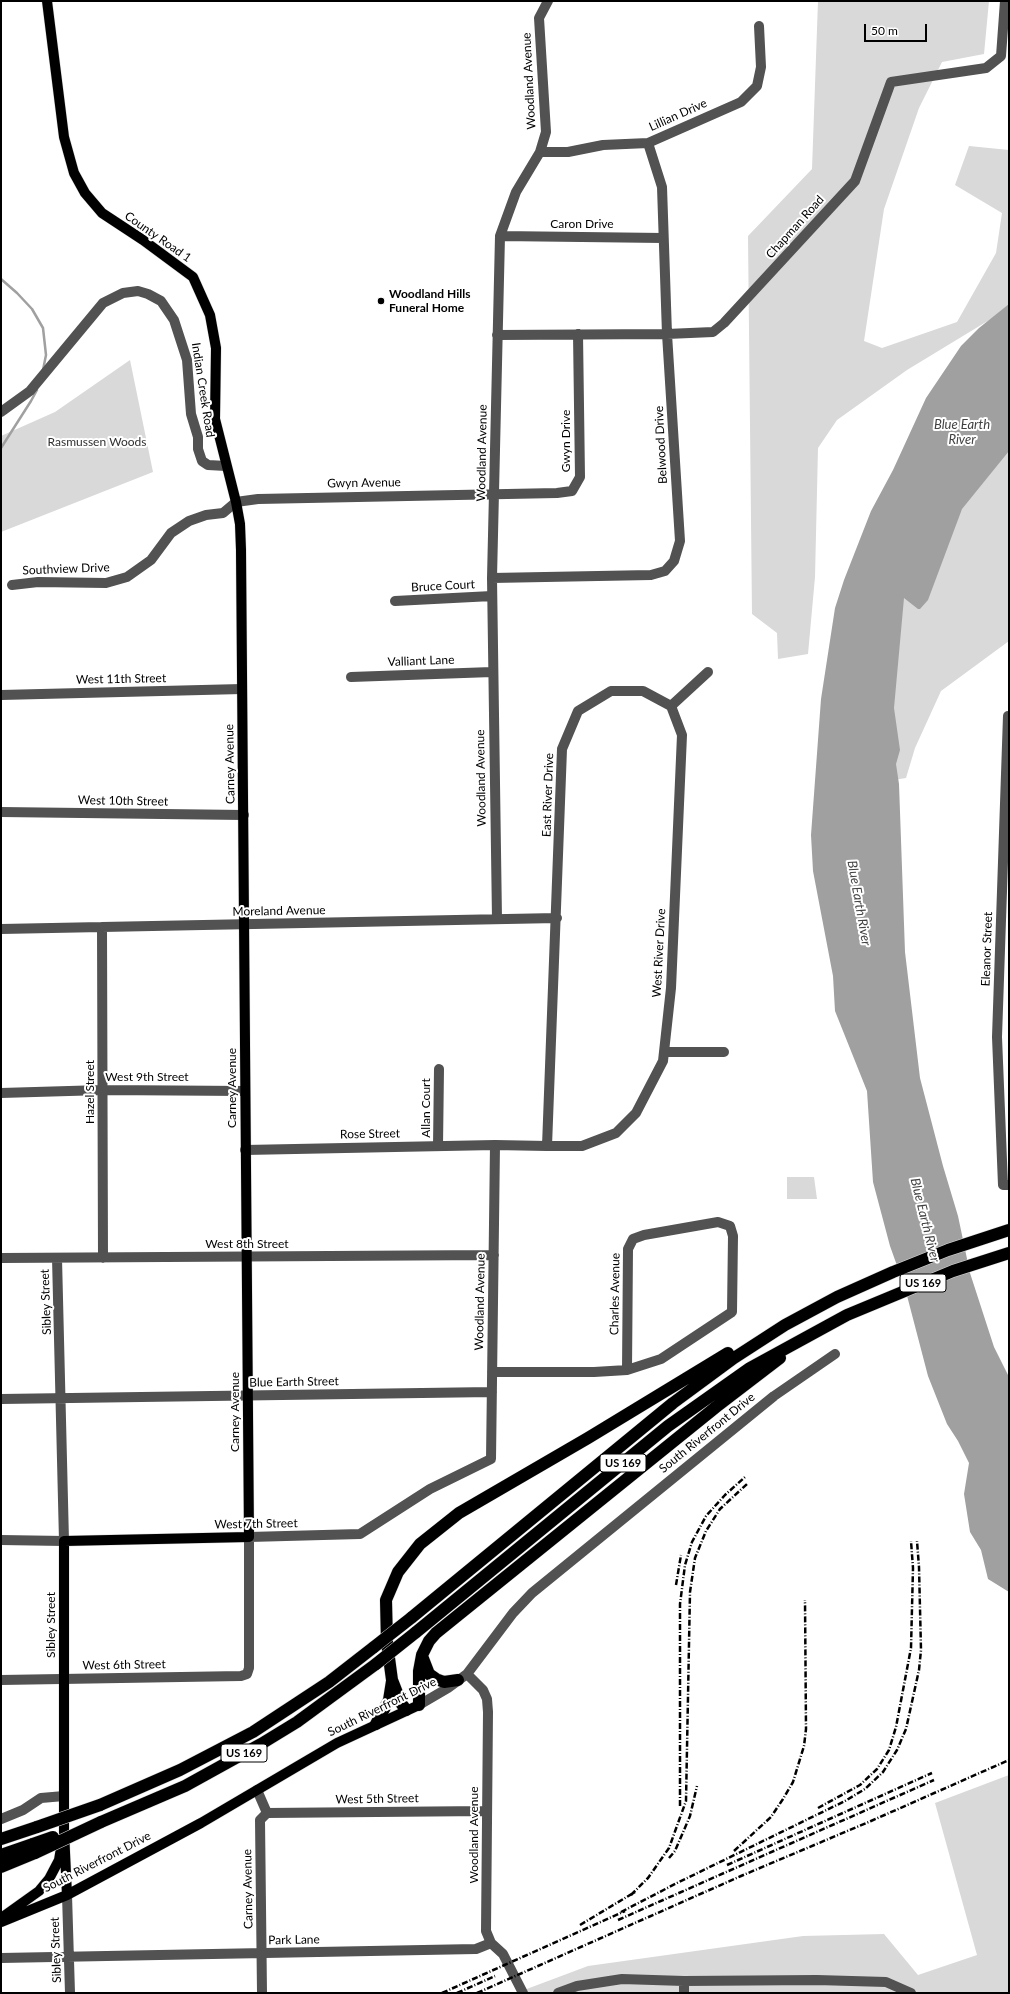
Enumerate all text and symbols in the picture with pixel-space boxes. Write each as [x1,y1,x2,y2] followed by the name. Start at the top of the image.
[866,16,929,42] scale bar
[871,23,898,38] text: 50 m
[519,32,539,130] street label: Woodland Avenue
[647,96,709,134] street label: Lillian Drive
[763,193,827,261] street label: Chapman Road
[122,209,194,265] street label: County Road 1
[550,217,614,231] street label: Caron Drive
[389,287,470,315] place label: Woodland Hills Funeral Home
[376,296,386,306] marker: Woodland Hills Funeral Home
[188,342,218,438] street label: Indian Creek Road
[474,404,490,502] street label: Woodland Avenue
[652,406,670,484] street label: Belwood Drive
[559,410,573,472] street label: Gwyn Drive
[934,417,990,448] water label: Blue Earth River
[48,435,146,449] park label: Rasmussen Woods
[327,475,401,491] street label: Gwyn Avenue
[22,560,110,578] street label: Southview Drive
[411,577,475,595] street label: Bruce Court
[387,653,455,669] street label: Valliant Lane
[76,671,166,687] street label: West 11th Street
[222,724,238,804] street label: Carney Avenue
[473,729,489,827] street label: Woodland Avenue
[539,753,557,837] street label: East River Drive
[78,793,168,809] street label: West 10th Street
[844,859,874,947] water label: Blue Earth River
[232,903,326,919] street label: Moreland Avenue
[649,908,669,998] street label: West River Drive
[979,911,995,987] street label: Eleanor Street
[225,1048,239,1128] street label: Carney Avenue
[83,1060,97,1124] street label: Hazel Street
[105,1070,189,1084] street label: West 9th Street
[419,1078,433,1138] street label: Allan Court
[340,1126,400,1142] street label: Rose Street
[907,1176,943,1264] water label: Blue Earth River
[205,1237,289,1251] street label: West 8th Street
[472,1253,488,1351] street label: Woodland Avenue
[607,1253,623,1335] street label: Charles Avenue
[38,1269,54,1335] street label: Sibley Street
[900,1274,946,1292] road number: US 169
[228,1372,242,1452] street label: Carney Avenue
[249,1374,339,1390] street label: Blue Earth Street
[656,1390,758,1476] street label: South Riverfront Drive
[600,1454,646,1472] road number: US 169
[214,1516,298,1532] street label: West 7th Street
[44,1592,58,1658] street label: Sibley Street
[82,1657,166,1673] street label: West 6th Street
[325,1674,439,1740] street label: South Riverfront Drive
[221,1744,267,1762] road number: US 169
[467,1786,481,1884] street label: Woodland Avenue
[335,1791,419,1807] street label: West 5th Street
[41,1829,153,1895] street label: South Riverfront Drive
[240,1849,256,1929] street label: Carney Avenue
[48,1917,64,1983] street label: Sibley Street
[268,1932,320,1948] street label: Park Lane

